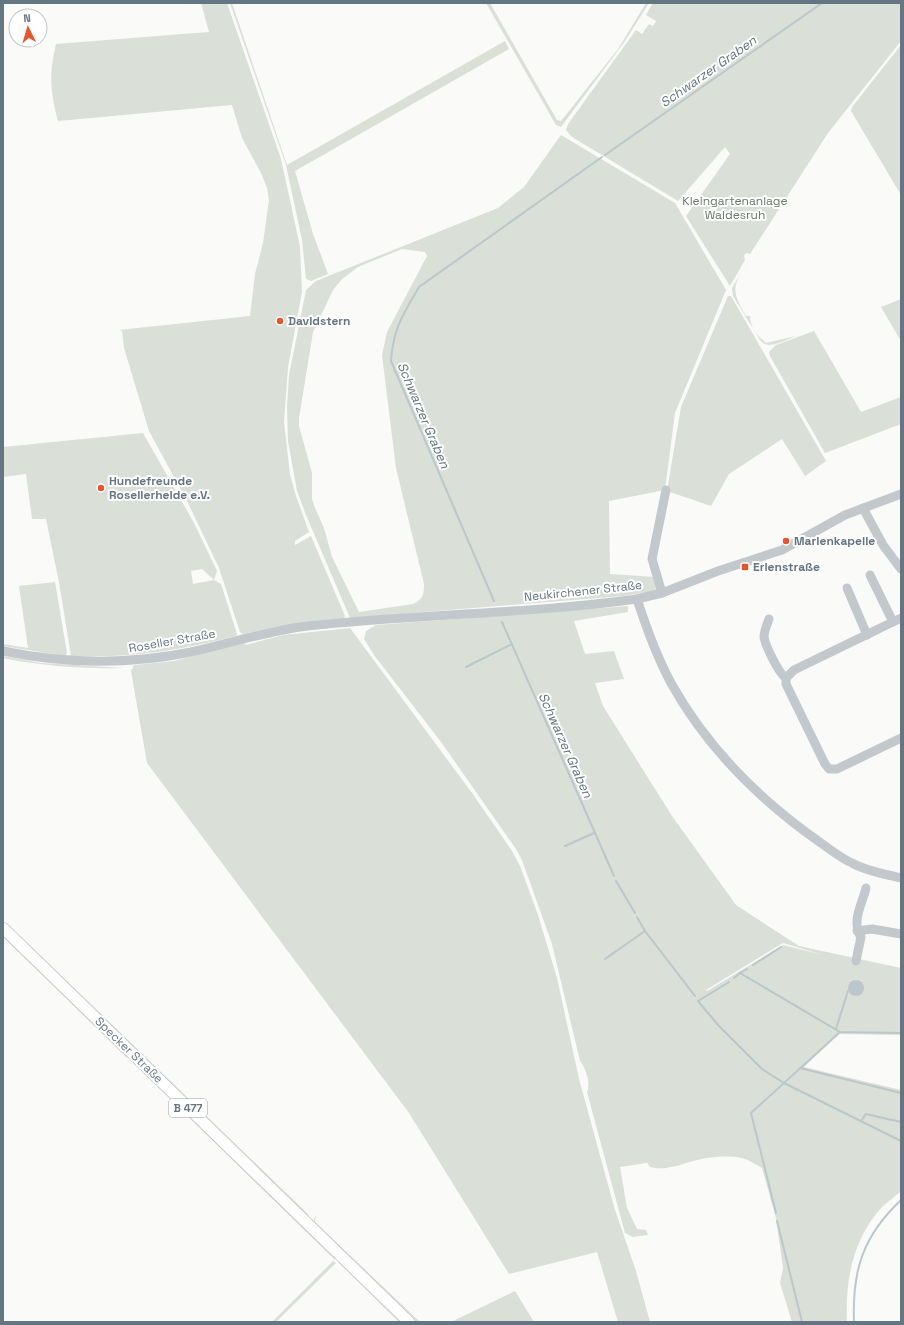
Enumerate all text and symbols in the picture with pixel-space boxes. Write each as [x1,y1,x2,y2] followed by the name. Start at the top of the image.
[8,8,48,48] north arrow
[23,11,31,25] text: N
[657,31,761,111] water label: Schwarzer Graben
[682,193,788,223] park label: Kleingartenanlage Waldesruh
[288,313,351,329] place label: Davidstern
[275,316,285,326] marker: Davidstern
[394,360,454,472] water label: Schwarzer Graben
[109,473,210,503] place label: Hundefreunde Rosellerheide e.V.
[96,483,106,493] marker: Hundefreunde Rosellerheide e.V.
[794,533,875,549] place label: Marienkapelle
[781,536,791,546] marker: Marienkapelle
[753,559,820,575] place label: Erlenstraße
[740,562,750,572] marker: Erlenstraße
[523,577,643,605] street label: Neukirchener Straße
[127,626,217,656] street label: Roseller Straße
[535,690,597,801] water label: Schwarzer Graben
[91,1013,167,1087] street label: Specker Straße
[169,1099,207,1117] road number: B 477

